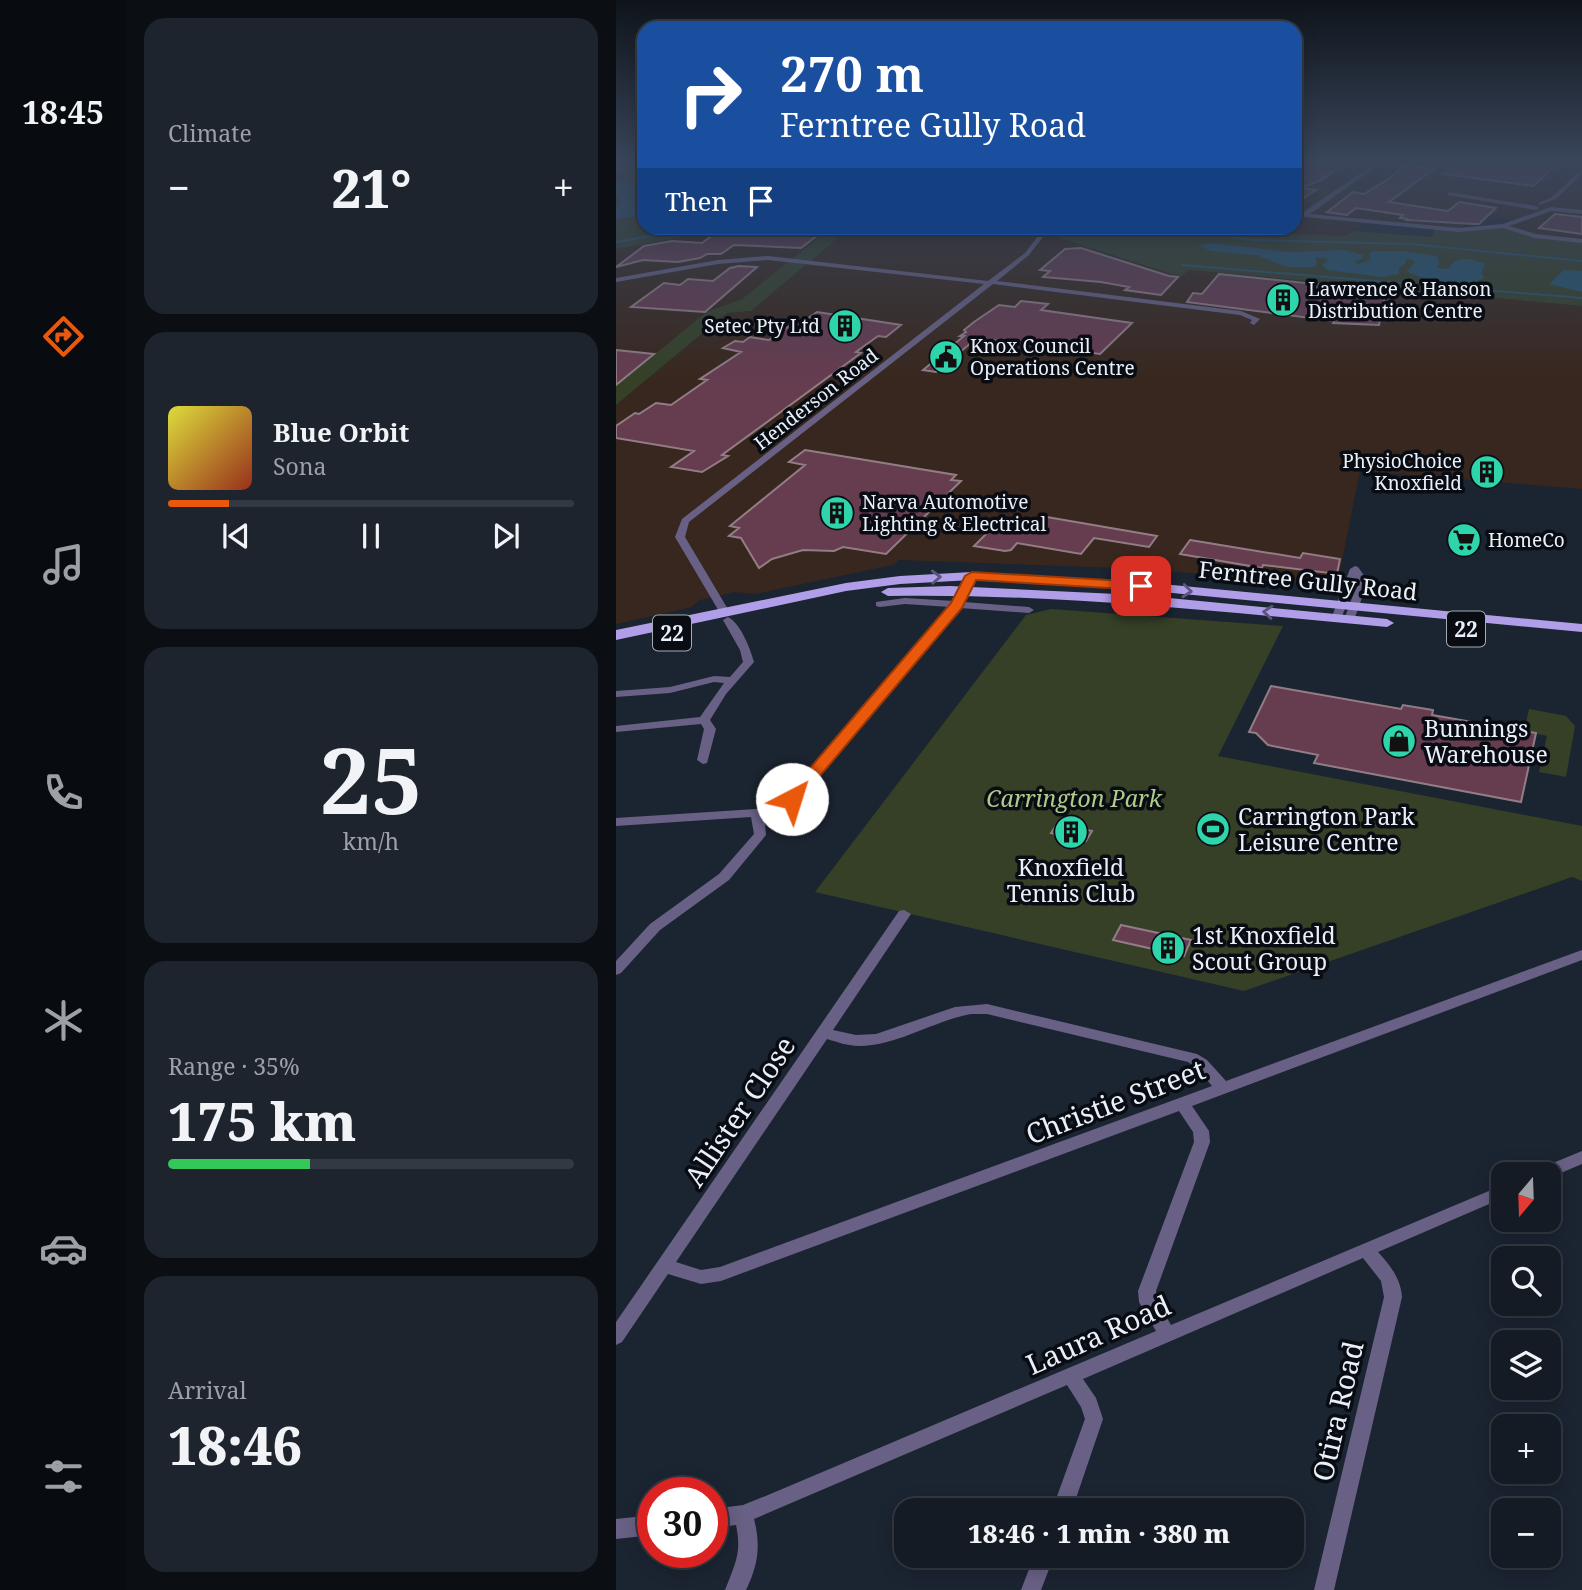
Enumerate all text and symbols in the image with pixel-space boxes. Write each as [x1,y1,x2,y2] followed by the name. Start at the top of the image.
[780,40,924,106] text: 270 m
[665,49,756,140] icon: right
[22,90,104,133] text: 18:45
[780,103,1086,146] text: Ferntree Gully Road
[168,117,252,149] text: Climate
[331,152,411,223] text: 21°
[168,161,190,213] text: −
[553,161,574,213] text: +
[742,182,780,220] icon: arrive
[665,183,728,219] text: Then
[1308,276,1492,324] place label: Lawrence & Hanson Distribution Centre
[1264,281,1302,319] building icon: Lawrence & Hanson Distribution Centre
[826,307,864,345] building icon: Setec Pty Ltd
[39,312,88,361] icon: directions
[704,313,820,339] place label: Setec Pty Ltd
[970,333,1135,381] place label: Knox Council Operations Centre
[927,338,965,376] public building icon: Knox Council Operations Centre
[749,342,884,456] street label: Henderson Road
[273,414,409,450] text: Blue Orbit
[1342,448,1462,496] place label: PhysioChoice Knoxfield
[273,450,327,482] text: Sona
[1468,453,1506,491] building icon: PhysioChoice Knoxfield
[862,489,1046,537] place label: Narva Automotive Lighting & Electrical
[818,494,856,532] building icon: Narva Automotive Lighting & Electrical
[217,517,255,555] icon: previous
[352,517,390,555] icon: pause
[487,517,525,555] icon: next
[1445,521,1483,559] supermarket icon: HomeCo
[1488,527,1565,553] place label: HomeCo
[39,540,88,589] icon: music
[1197,553,1419,607] street label: Ferntree Gully Road
[1111,556,1171,616] pin
[1122,567,1160,605] icon: arrive
[931,570,942,585] one-way arrow
[1182,583,1193,598] one-way arrow
[1262,605,1273,620] one-way arrow
[1447,612,1485,646] road number: 22
[653,616,691,650] road number: 22
[1424,712,1548,770] place label: Bunnings Warehouse
[320,717,422,841] text: 25
[1380,722,1418,760] shop icon: Bunnings Warehouse
[755,762,829,836] position arrow
[39,768,88,817] icon: phone
[986,782,1163,814] park label: Carrington Park
[1238,800,1415,858] place label: Carrington Park Leisure Centre
[1194,810,1232,848] sports icon: Carrington Park Leisure Centre
[1052,813,1090,851] building icon: Knoxfield Tennis Club
[343,825,399,857] text: km/h
[1007,851,1135,909] place label: Knoxfield Tennis Club
[1192,919,1336,977] place label: 1st Knoxfield Scout Group
[1149,929,1187,967] building icon: 1st Knoxfield Scout Group
[39,996,88,1045] icon: climate
[675,1028,803,1194] street label: Allister Close
[1020,1049,1210,1153] street label: Christie Street
[168,1050,300,1082] text: Range · 35%
[168,1085,356,1156] text: 175 km
[1491,1162,1561,1232] north arrow
[1491,1162,1561,1568] map controls
[39,1224,88,1273] icon: car
[1491,1246,1561,1316] button: search
[1020,1285,1176,1383] street label: Laura Road
[1491,1330,1561,1400] button: layers
[1302,1337,1372,1485] street label: Otira Road
[168,1374,247,1406] text: Arrival
[168,1409,302,1480] text: 18:46
[1491,1414,1561,1484] button: +
[39,1452,88,1501] icon: filters
[637,1477,728,1568] speed limit sign: 30
[1491,1498,1561,1568] button: −
[968,1515,1230,1551] text: 18:46 · 1 min · 380 m

